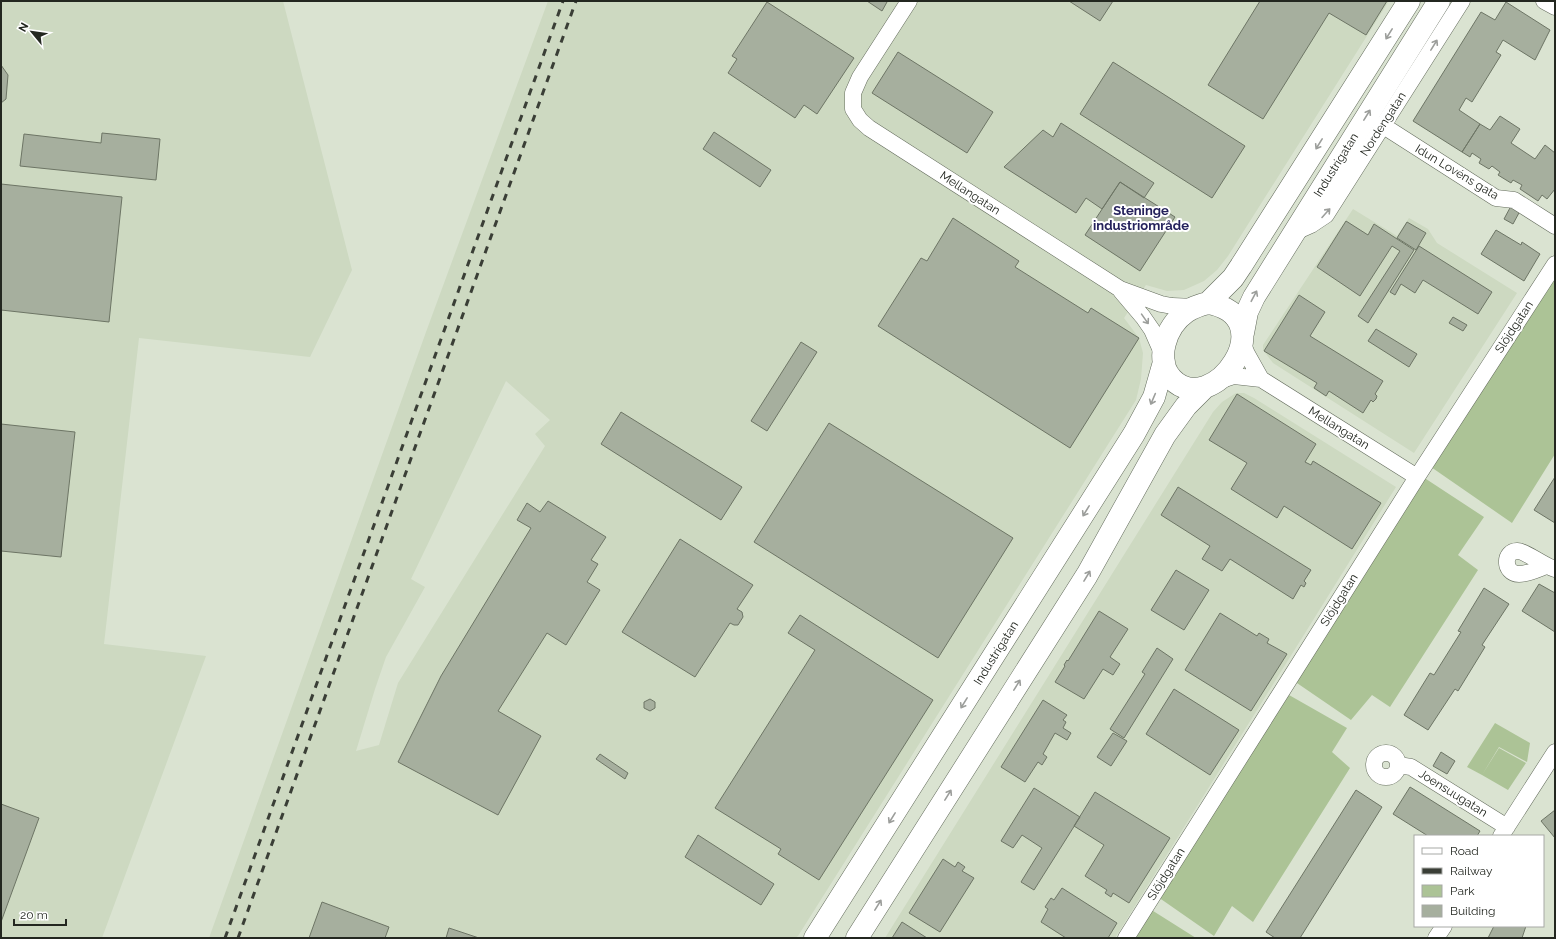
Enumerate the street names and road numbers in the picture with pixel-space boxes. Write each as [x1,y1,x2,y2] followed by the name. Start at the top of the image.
[1357,89,1409,159] street label: Nordengatan
[1311,130,1361,200] street label: Industrigatan
[1413,142,1501,202] street label: Idun Lovéns gata
[937,168,1003,218] street label: Mellangatan
[1492,298,1536,356] street label: Slöjdgatan
[1306,404,1372,452] street label: Mellangatan
[1317,571,1361,629] street label: Slöjdgatan
[971,618,1021,688] street label: Industrigatan
[1416,766,1490,820] street label: Joensuugatan
[1144,845,1188,903] street label: Slöjdgatan

